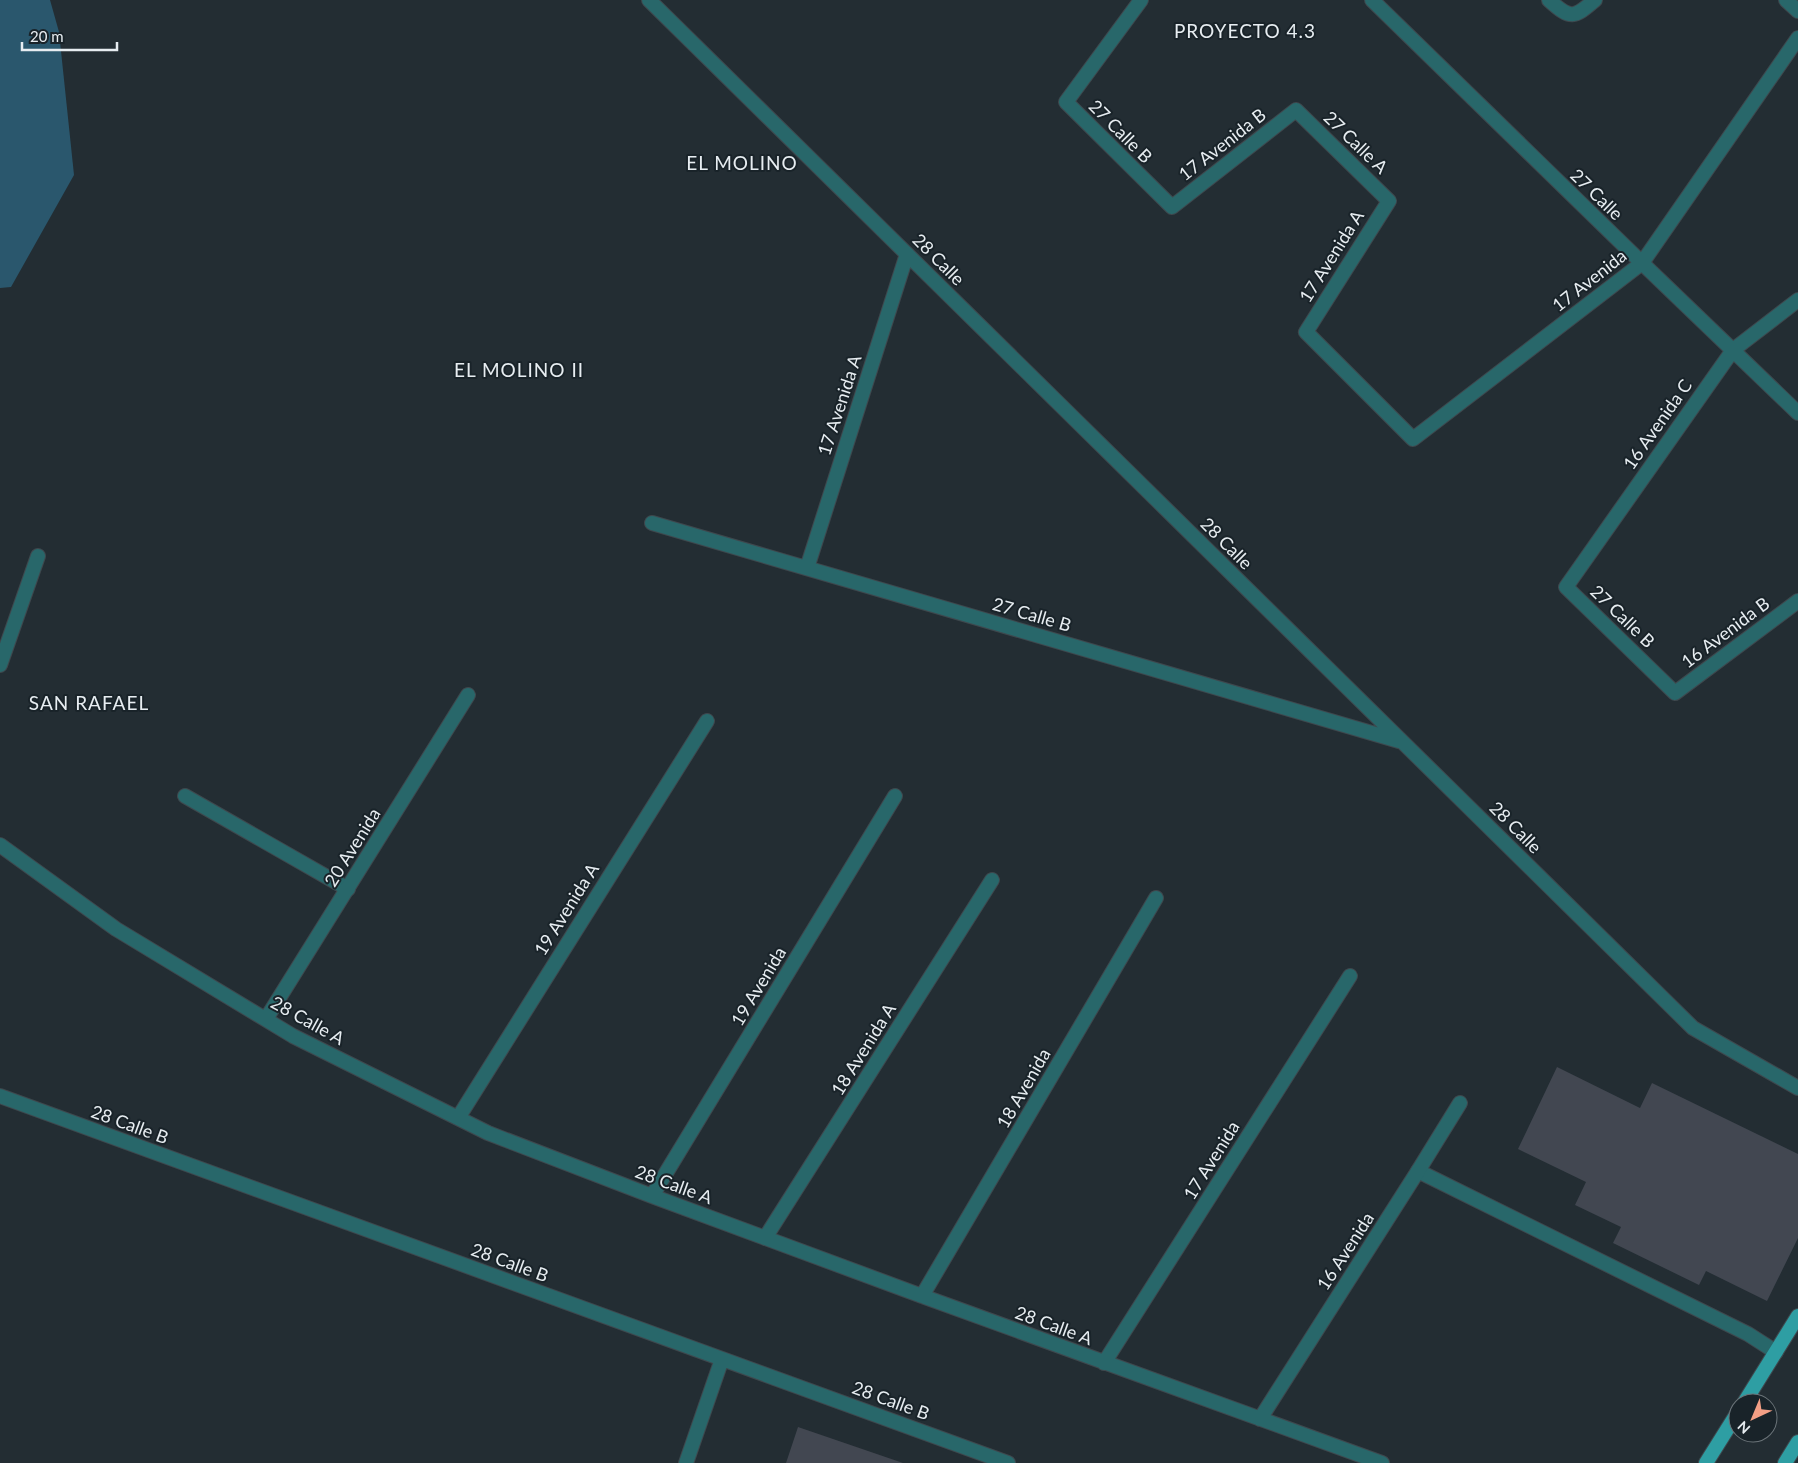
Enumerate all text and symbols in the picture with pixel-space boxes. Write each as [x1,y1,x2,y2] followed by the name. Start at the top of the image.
[1174,19,1316,42] district label: PROYECTO 4.3
[22,20,118,52] scale bar
[30,27,64,45] text: 20 m
[1085,95,1157,167] street label: 27 Calle B
[1174,103,1270,185] street label: 17 Avenida B
[1319,106,1393,178] street label: 27 Calle A
[686,151,798,174] district label: EL MOLINO
[1566,164,1628,224] street label: 27 Calle
[1294,205,1368,306] street label: 17 Avenida A
[908,228,970,290] street label: 28 Calle
[1547,244,1631,316] street label: 17 Avenida
[812,351,866,458] street label: 17 Avenida A
[454,358,584,381] district label: EL MOLINO II
[1618,375,1696,473] street label: 16 Avenida C
[1196,512,1258,574] street label: 28 Calle
[1586,580,1660,652] street label: 27 Calle B
[990,592,1074,636] street label: 27 Calle B
[1677,592,1773,672] street label: 16 Avenida B
[29,691,149,714] district label: SAN RAFAEL
[1485,796,1547,858] street label: 28 Calle
[319,804,385,890] street label: 20 Avenida
[529,858,603,959] street label: 19 Avenida A
[726,942,790,1030] street label: 19 Avenida
[267,991,349,1050] street label: 28 Calle A
[826,998,900,1099] street label: 18 Avenida A
[991,1044,1055,1132] street label: 18 Avenida
[88,1100,172,1148] street label: 28 Calle B
[1178,1117,1244,1203] street label: 17 Avenida
[632,1160,716,1208] street label: 28 Calle A
[1312,1208,1378,1294] street label: 16 Avenida
[468,1238,552,1286] street label: 28 Calle B
[1012,1301,1096,1349] street label: 28 Calle A
[849,1376,933,1424] street label: 28 Calle B
[1728,1393,1778,1443] north arrow
[1734,1418,1753,1438] text: N

